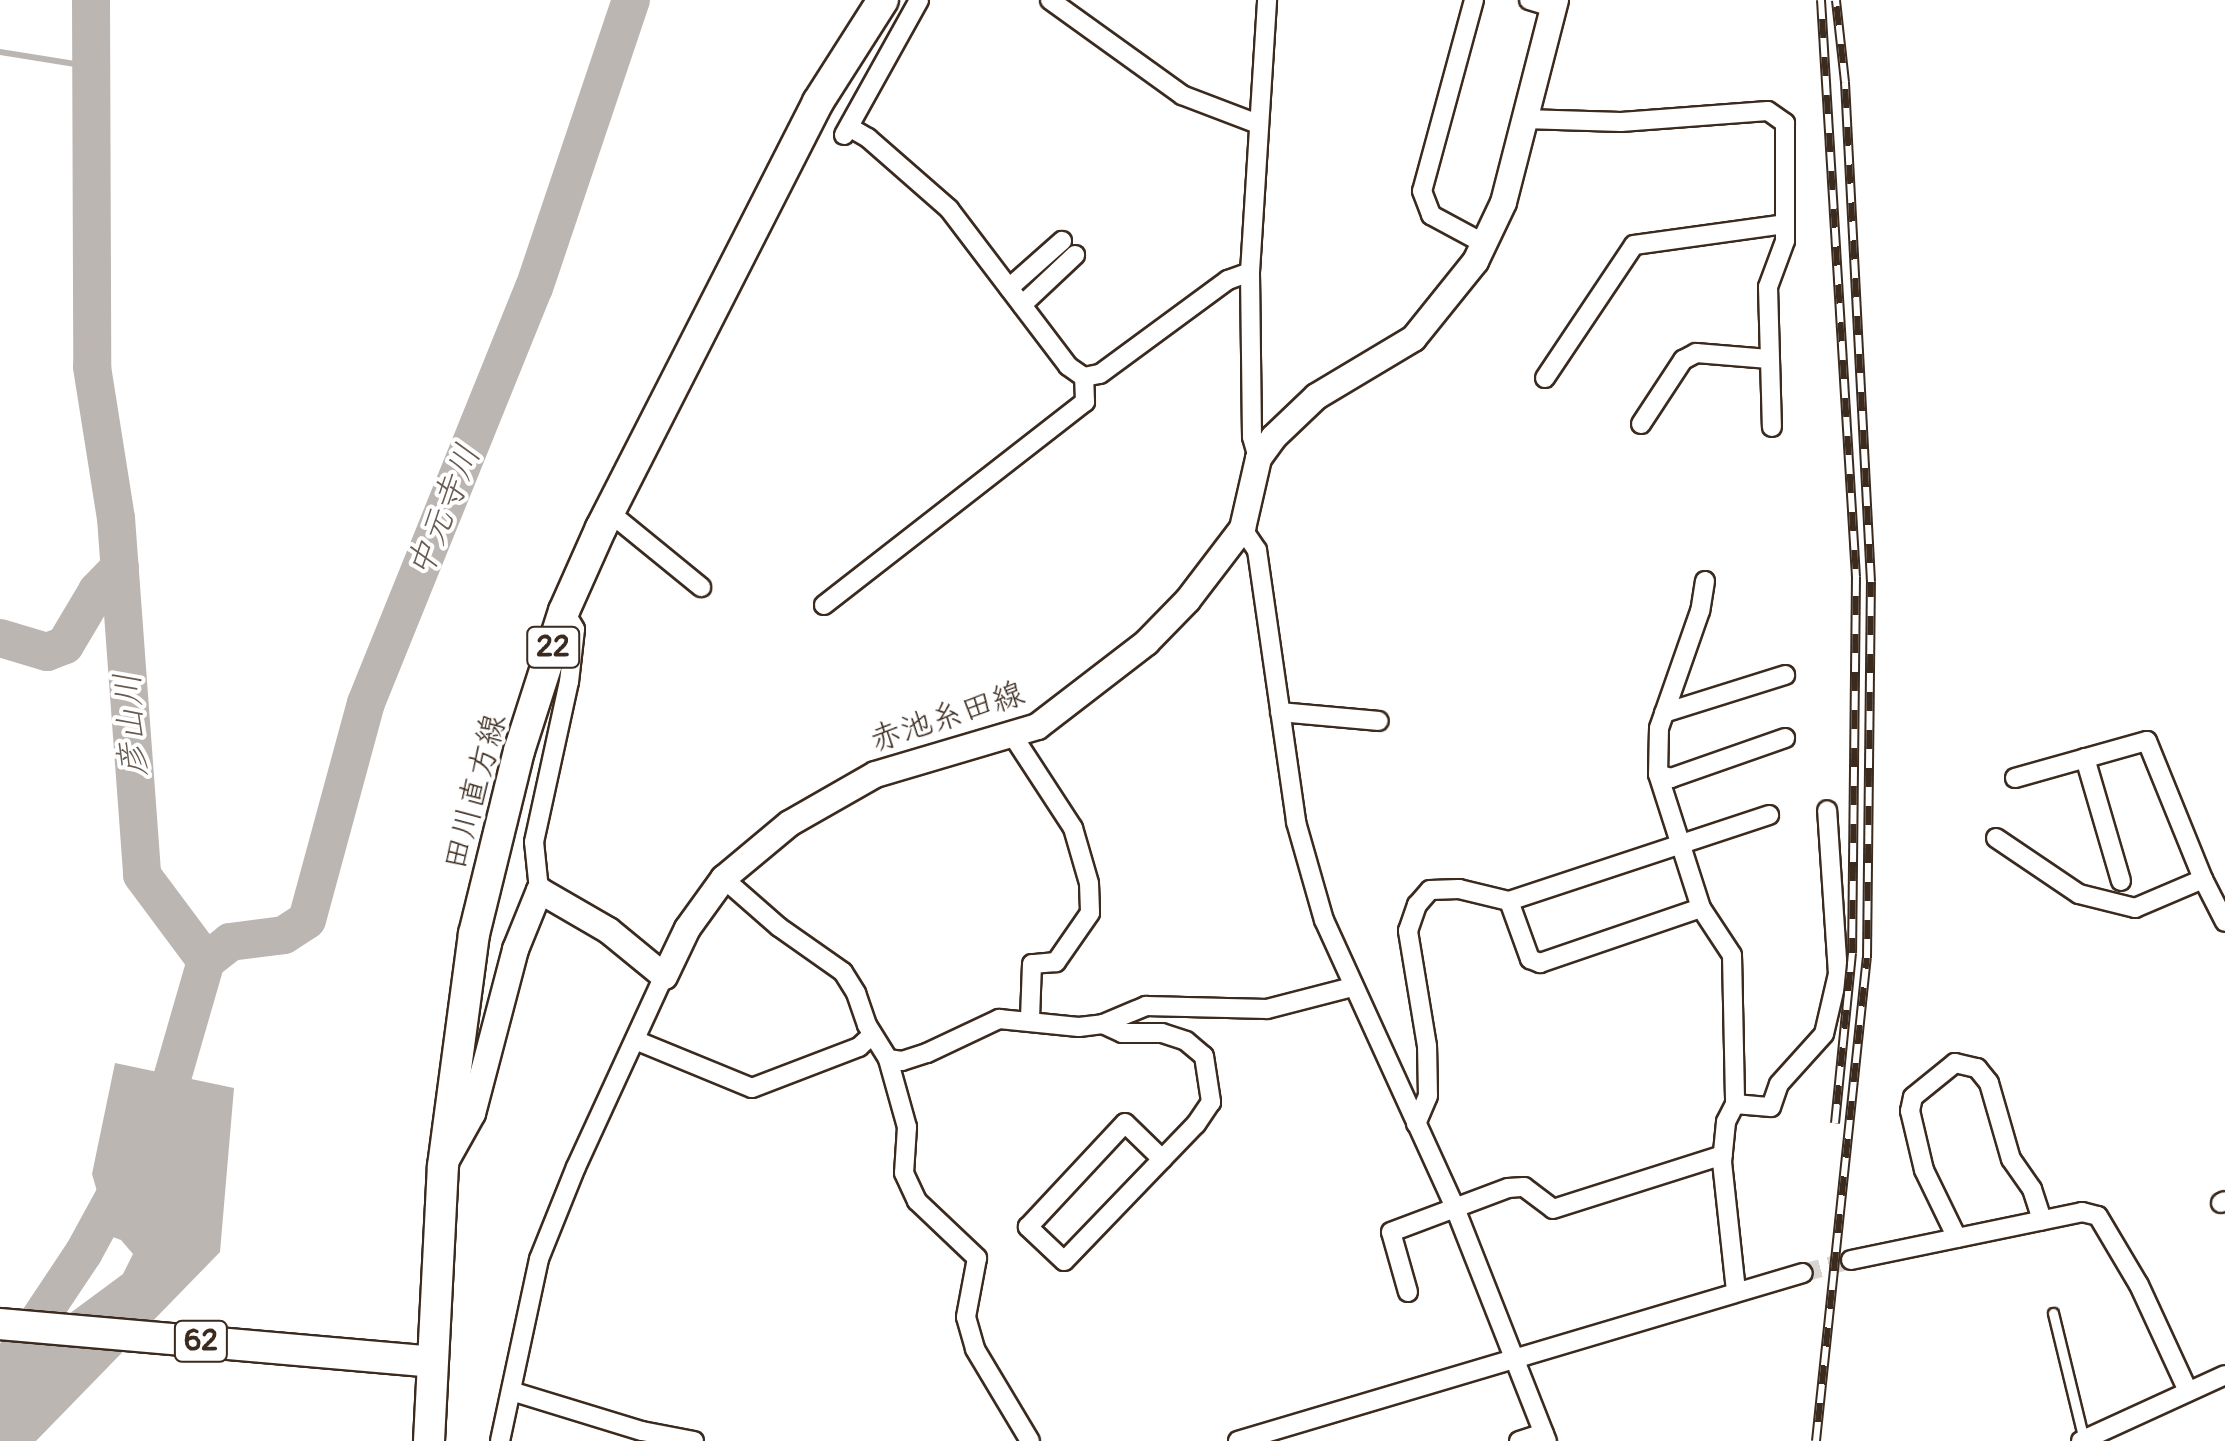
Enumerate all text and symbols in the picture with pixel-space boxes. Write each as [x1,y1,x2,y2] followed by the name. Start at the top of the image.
[398,438,490,584] water label: 中元寺川
[526,622,580,672] road number: 22
[106,671,156,779] water label: 彦山川
[865,674,1029,760] street label: 赤池糸田線
[436,710,514,874] street label: 田川直方線
[174,1316,228,1366] road number: 62

